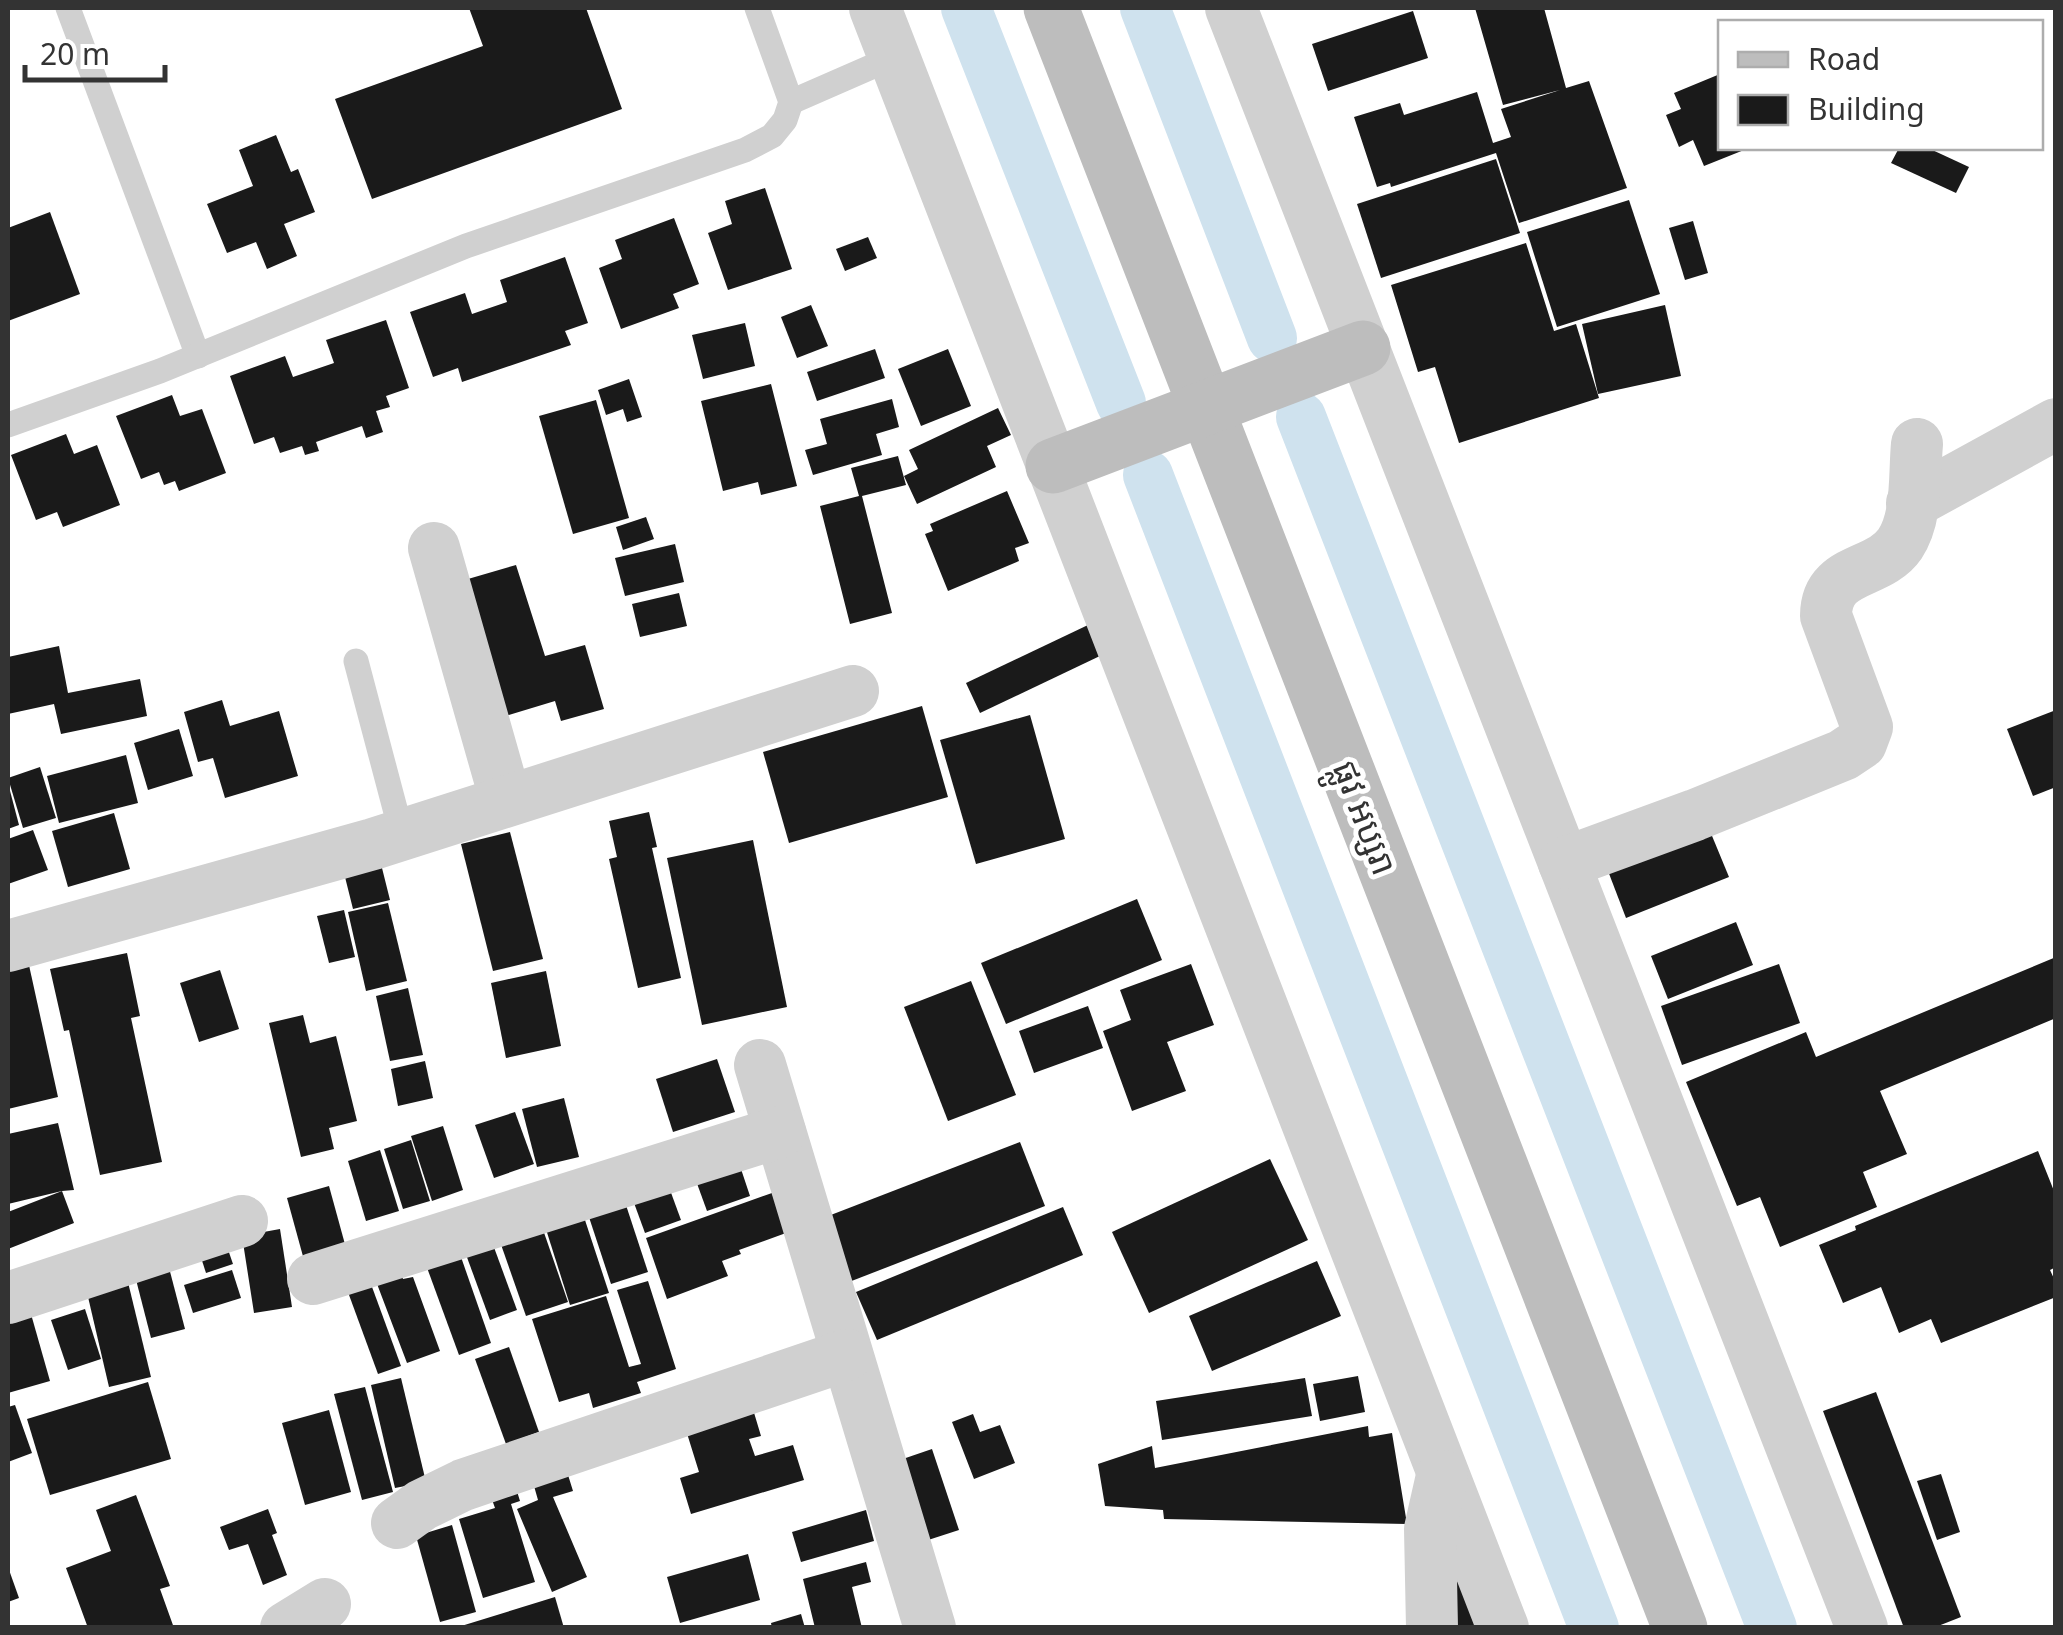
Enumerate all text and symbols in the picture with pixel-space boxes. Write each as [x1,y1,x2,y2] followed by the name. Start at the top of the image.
[25,20,165,82] scale bar
[1718,20,2043,150] legend
[40,33,110,74] text: 20 m
[1808,38,1880,79] text: Road
[1808,88,1925,129] text: Building
[1314,753,1409,884] street label: ផ្លូវ អប្សរា

